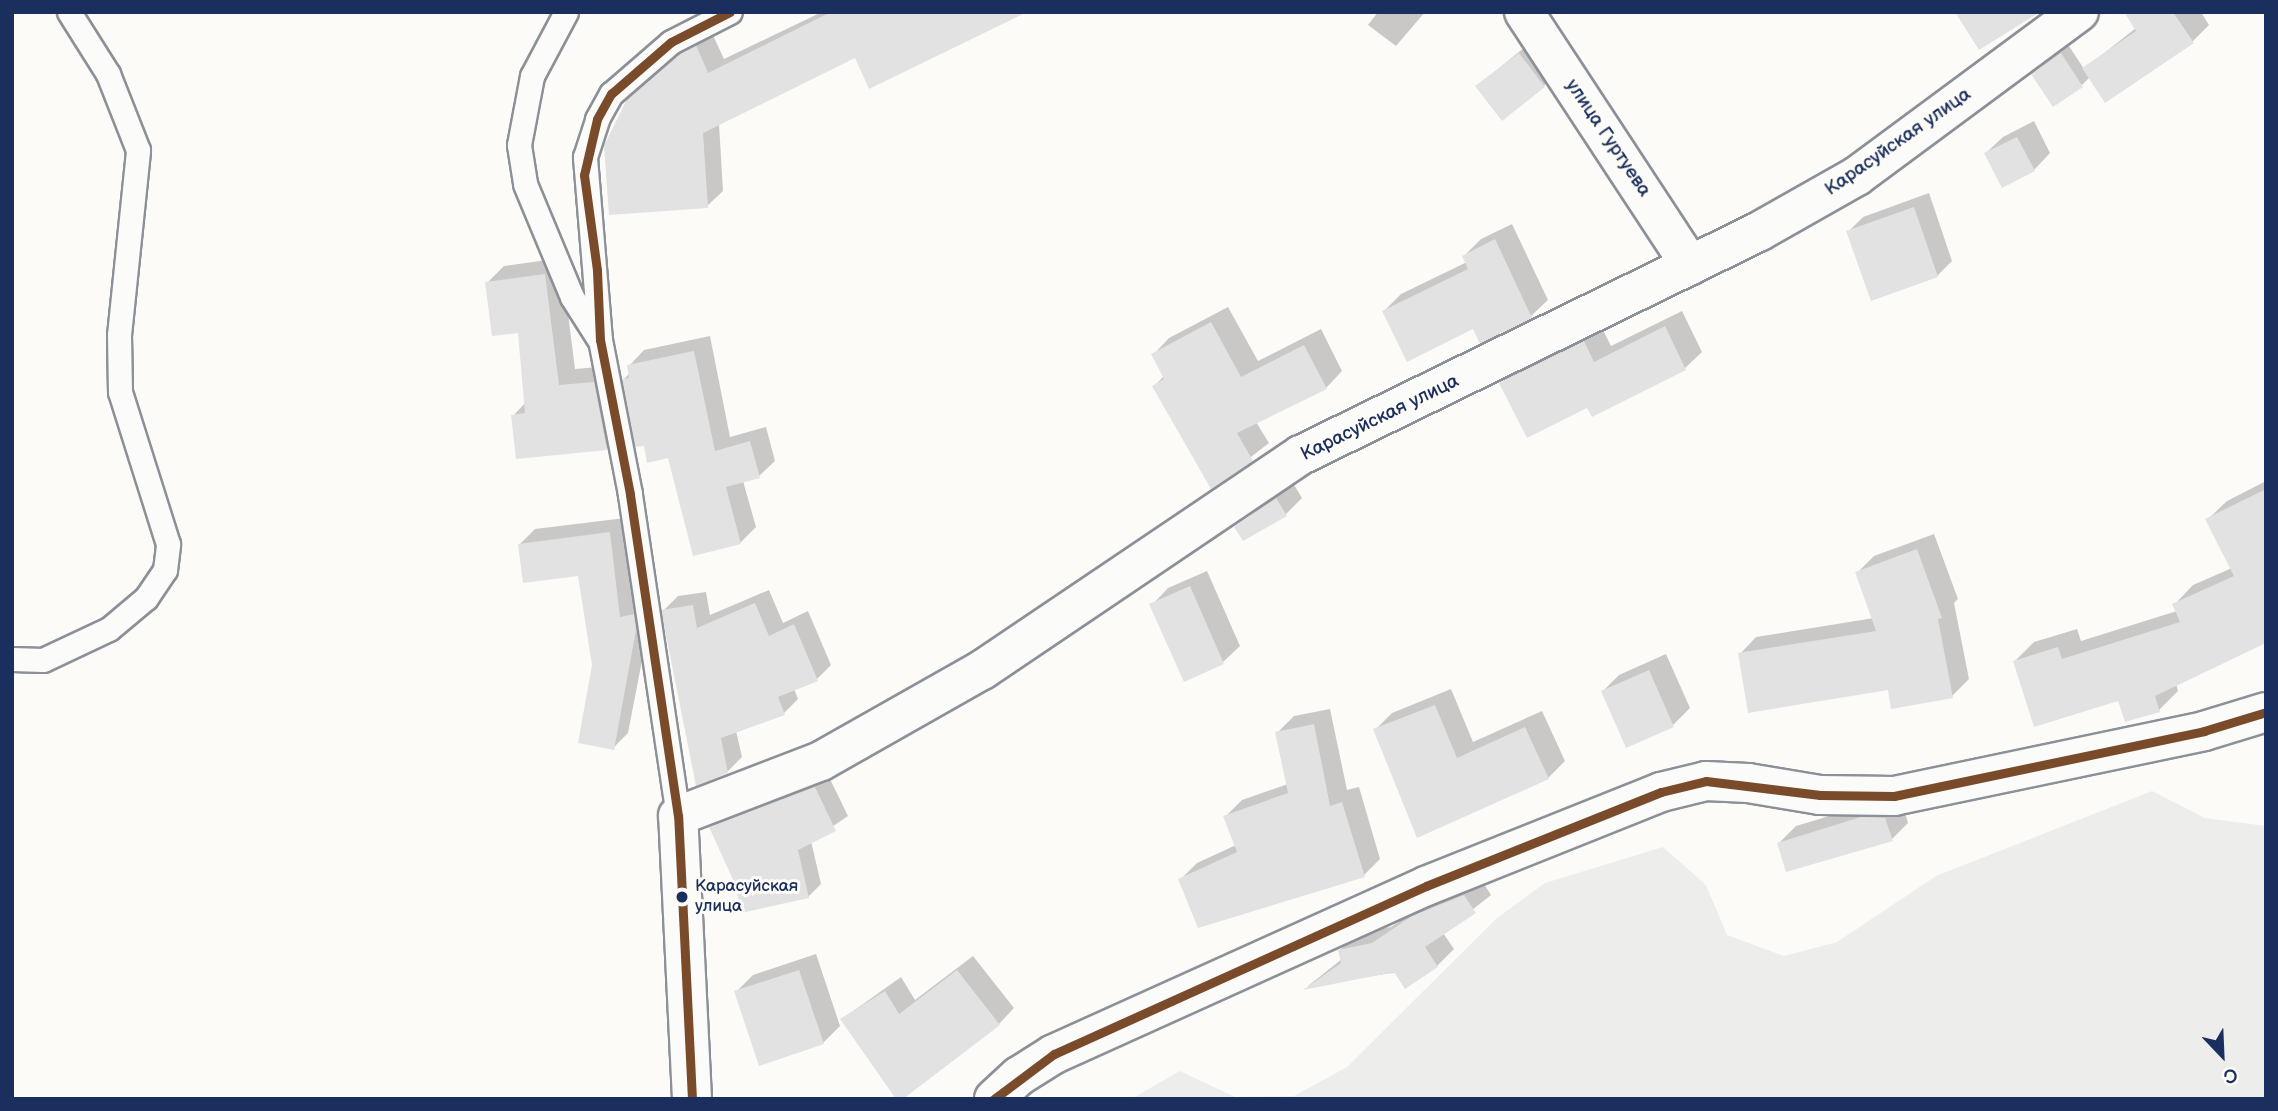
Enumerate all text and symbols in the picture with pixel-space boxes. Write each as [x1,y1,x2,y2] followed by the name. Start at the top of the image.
[1560,75,1656,201] street label: улица Гуртуева
[1821,83,1975,201] street label: Карасуйская улица
[1297,370,1463,466] street label: Карасуйская улица
[695,877,798,917] place label: Карасуйская улица
[675,890,689,904] marker: Карасуйская улица
[2187,1020,2257,1090] north arrow
[2220,1062,2241,1088] text: С

